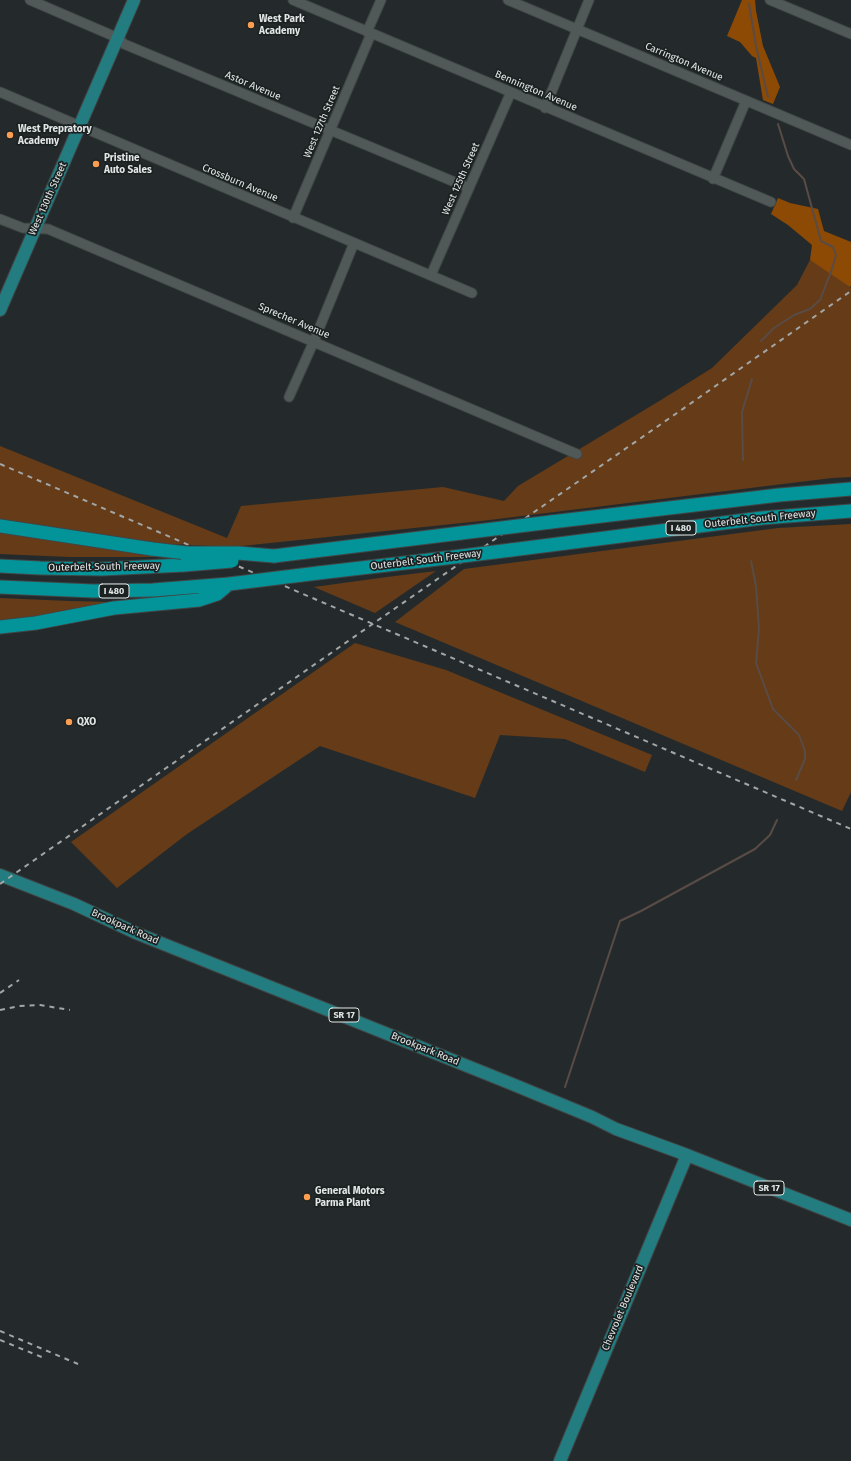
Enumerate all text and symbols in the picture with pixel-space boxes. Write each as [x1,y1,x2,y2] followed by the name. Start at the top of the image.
[259,13,304,36] place label: West Park Academy
[246,20,256,30] marker: West Park Academy
[643,40,725,84] street label: Carrington Avenue
[493,68,579,114] street label: Bennington Avenue
[223,69,283,103] street label: Astor Avenue
[301,84,343,160] street label: West 127th Street
[18,123,92,146] place label: West Prepratory Academy
[5,130,15,140] marker: West Prepratory Academy
[440,141,482,217] street label: West 125th Street
[104,152,152,176] place label: Pristine Auto Sales
[91,159,101,169] marker: Pristine Auto Sales
[27,161,69,237] street label: West 130th Street
[200,162,280,204] street label: Crossburn Avenue
[257,301,331,341] street label: Sprecher Avenue
[704,507,816,531] street label: Outerbelt South Freeway
[666,521,696,535] road number: I 480
[370,547,482,573] street label: Outerbelt South Freeway
[48,560,160,574] street label: Outerbelt South Freeway
[99,584,129,598] road number: I 480
[77,716,96,728] place label: QXO
[64,717,74,727] marker: QXO
[89,907,161,947] street label: Brookpark Road
[329,1008,359,1022] road number: SR 17
[389,1030,461,1068] street label: Brookpark Road
[754,1181,784,1195] road number: SR 17
[315,1185,385,1208] place label: General Motors Parma Plant
[302,1192,312,1202] marker: General Motors Parma Plant
[600,1264,646,1352] street label: Chevrolet Boulevard

